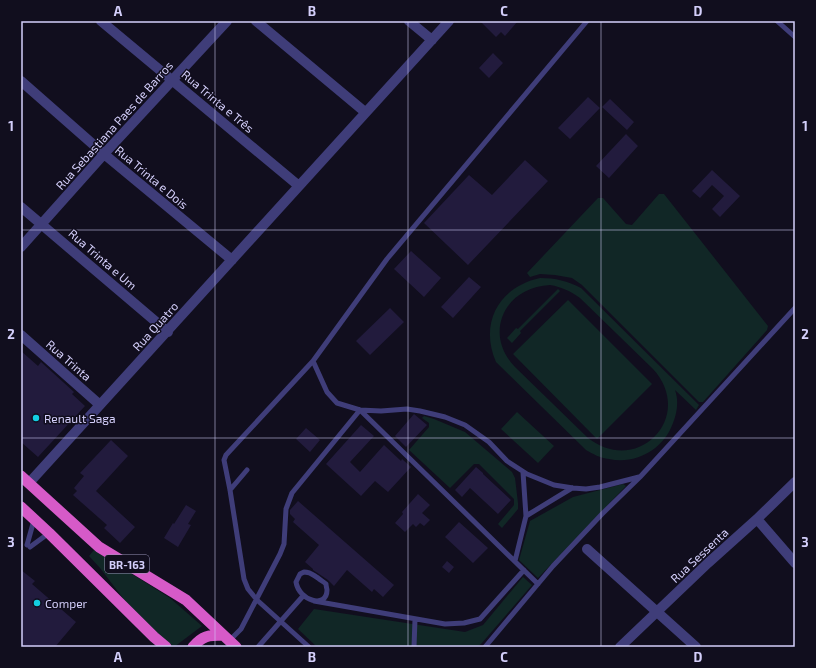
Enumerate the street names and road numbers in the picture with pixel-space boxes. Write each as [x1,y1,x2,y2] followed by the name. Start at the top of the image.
[53,58,175,192] street label: Rua Sebastiana Paes de Barros
[179,67,257,135] street label: Rua Trinta e Três
[113,142,191,212] street label: Rua Trinta e Dois
[66,226,140,292] street label: Rua Trinta e Um
[129,299,181,354] street label: Rua Quatro
[44,337,94,383] street label: Rua Trinta
[667,525,731,585] street label: Rua Sessenta
[105,555,149,573] road number: BR-163

